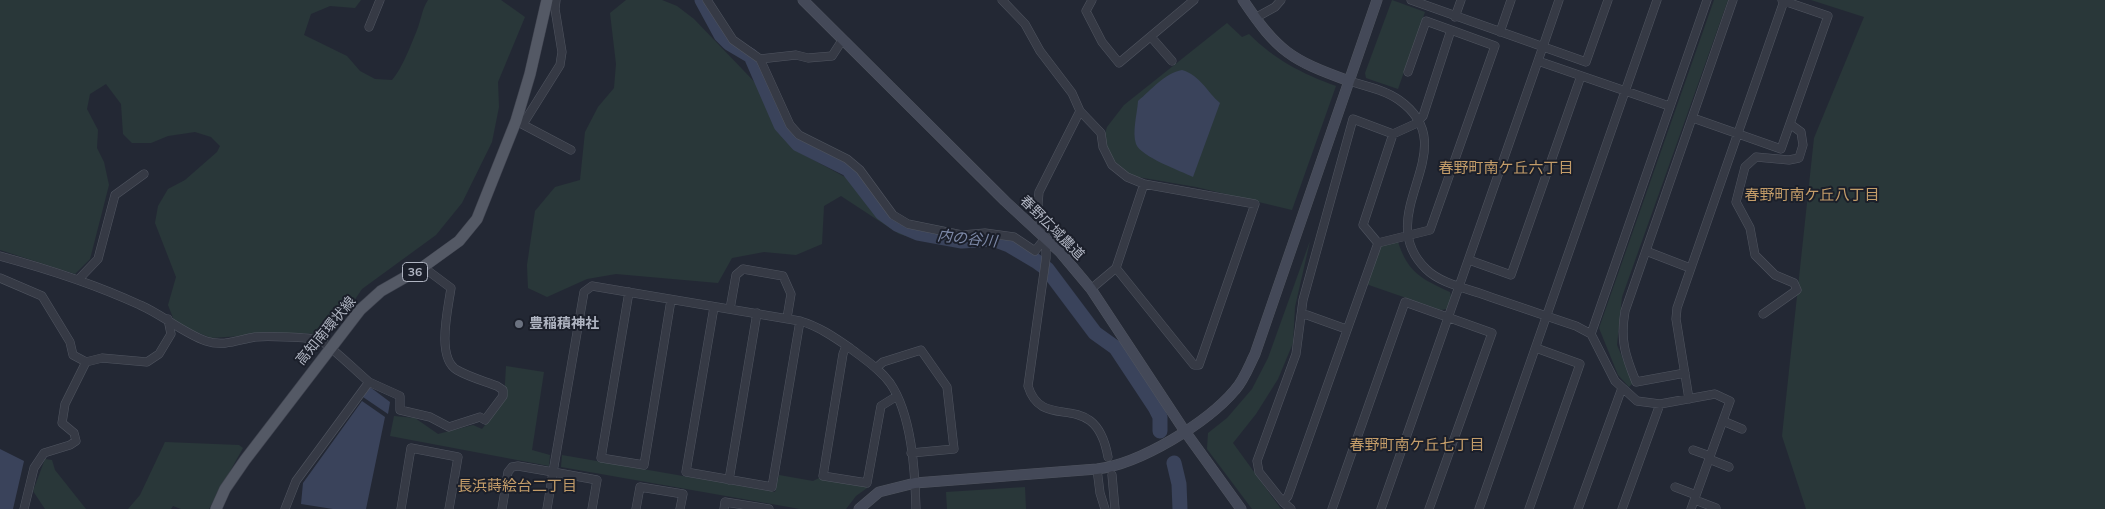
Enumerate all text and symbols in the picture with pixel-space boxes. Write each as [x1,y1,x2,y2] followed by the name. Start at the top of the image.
[1439,159,1573,177] district label: 春野町南ケ丘六丁目
[1745,186,1879,204] district label: 春野町南ケ丘八丁目
[1016,192,1088,264] street label: 春野広域農道
[936,227,998,251] water label: 内の谷川
[402,262,428,282] road number: 36
[293,293,359,369] street label: 高知南環状線
[529,316,599,332] place label: 豊稲積神社
[513,318,525,330] marker: 豊稲積神社
[1350,436,1484,454] district label: 春野町南ケ丘七丁目
[457,477,577,495] district label: 長浜蒔絵台二丁目

